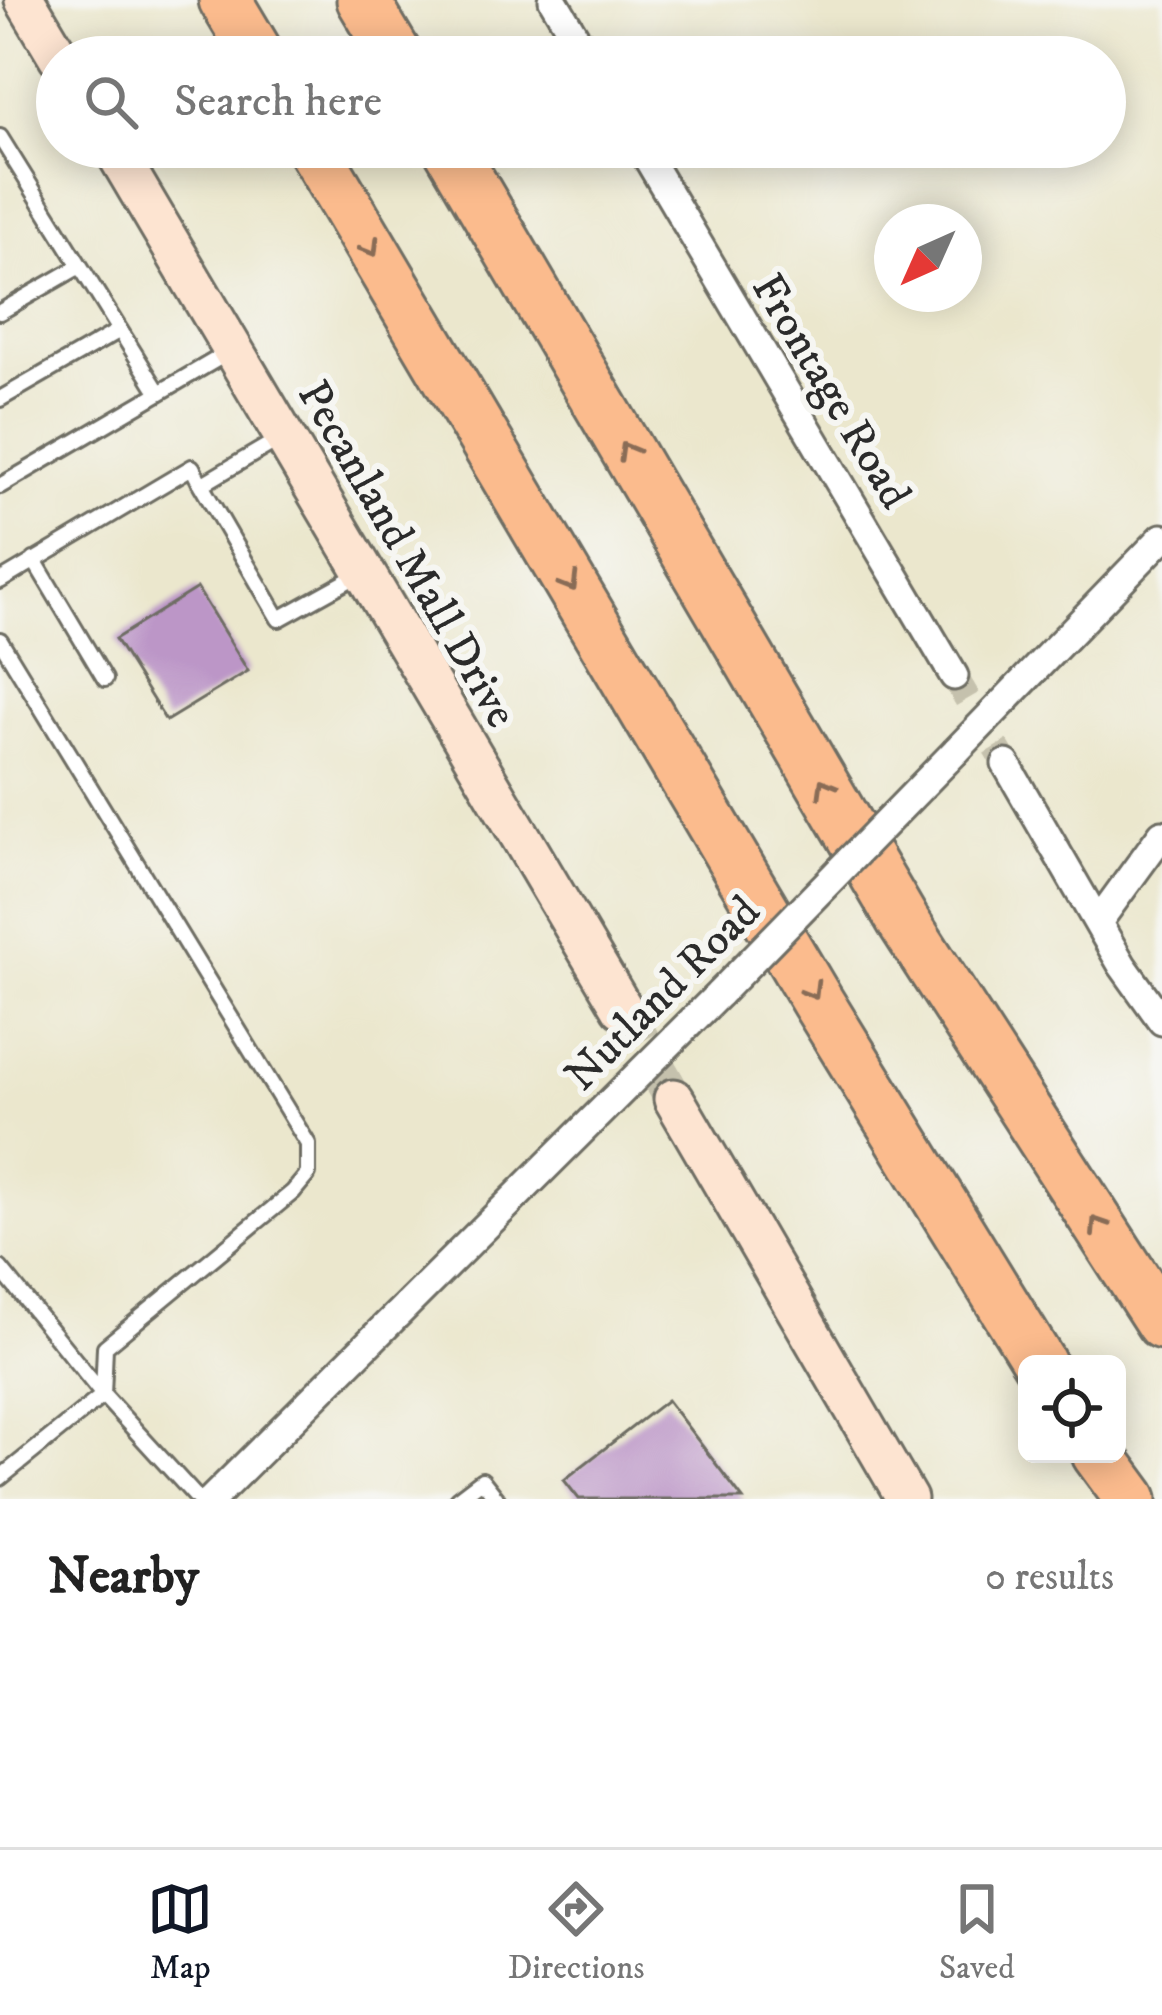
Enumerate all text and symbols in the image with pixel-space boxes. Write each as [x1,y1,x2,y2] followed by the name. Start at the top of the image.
[36,36,1126,168] search box
[78,69,144,135] icon: search
[174,74,382,130] text: Search here
[874,204,982,312] north arrow
[357,235,380,257] one-way arrow
[738,264,923,520] street label: Frontage Road
[284,371,528,738] street label: Pecanland Mall Drive
[619,442,642,464] one-way arrow
[556,570,578,592] one-way arrow
[816,778,839,800] one-way arrow
[554,884,773,1104] street label: Nutland Road
[797,978,820,1000] one-way arrow
[1090,1216,1112,1238] one-way arrow
[1018,1355,1126,1463] map controls
[1018,1355,1126,1463] button: locate
[48,1545,199,1609] text: Nearby
[985,1553,1114,1602] text: 0 results
[147,1876,213,1989] tab: Map
[508,1876,644,1989] tab: Directions
[939,1876,1015,1989] tab: Saved

